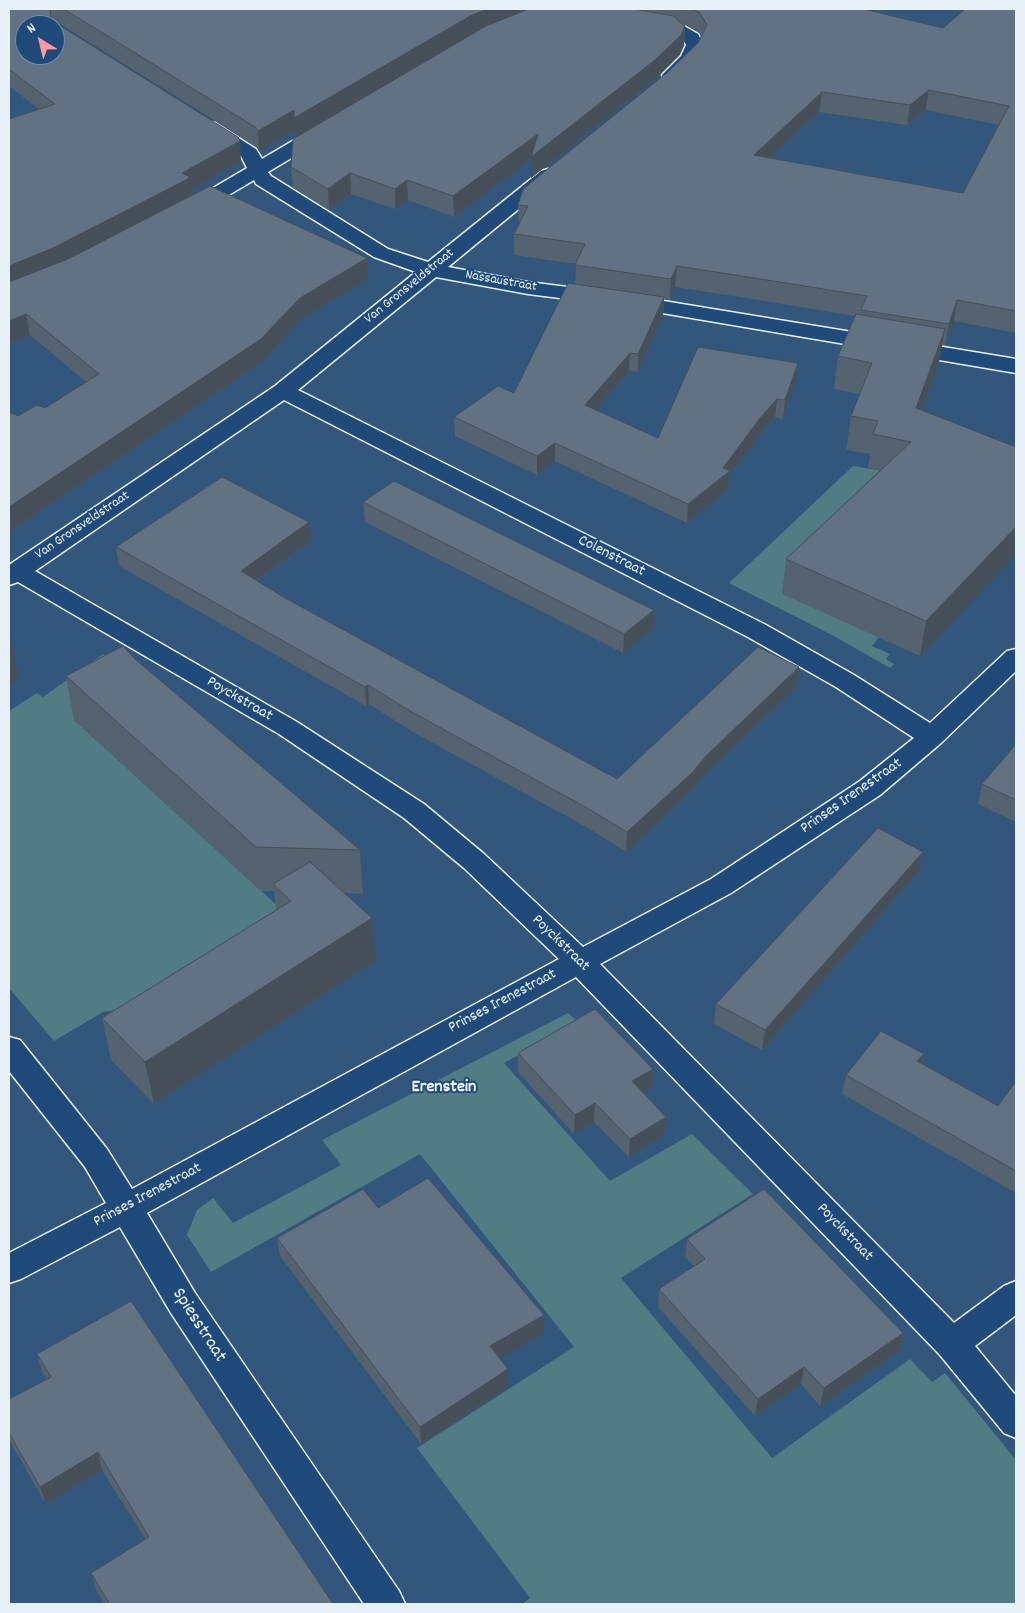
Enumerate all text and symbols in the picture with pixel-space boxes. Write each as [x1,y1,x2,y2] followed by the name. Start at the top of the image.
[15,15,65,65] north arrow
[23,19,40,39] text: N
[362,246,458,328] street label: Van Gronsveldstraat
[464,267,538,297] street label: Nassaustraat
[33,488,133,564] street label: Van Gronsveldstraat
[574,532,648,582] street label: Colenstraat
[202,673,276,727] street label: Poyckstraat
[798,755,906,839] street label: Prinses Irenestraat
[527,912,593,976] street label: Poyckstraat
[446,965,560,1039] street label: Prinses Irenestraat
[412,1078,476,1100] district label: Erenstein
[91,1159,205,1233] street label: Prinses Irenestraat
[812,1200,876,1266] street label: Poyckstraat
[166,1285,230,1367] street label: Spiesstraat

